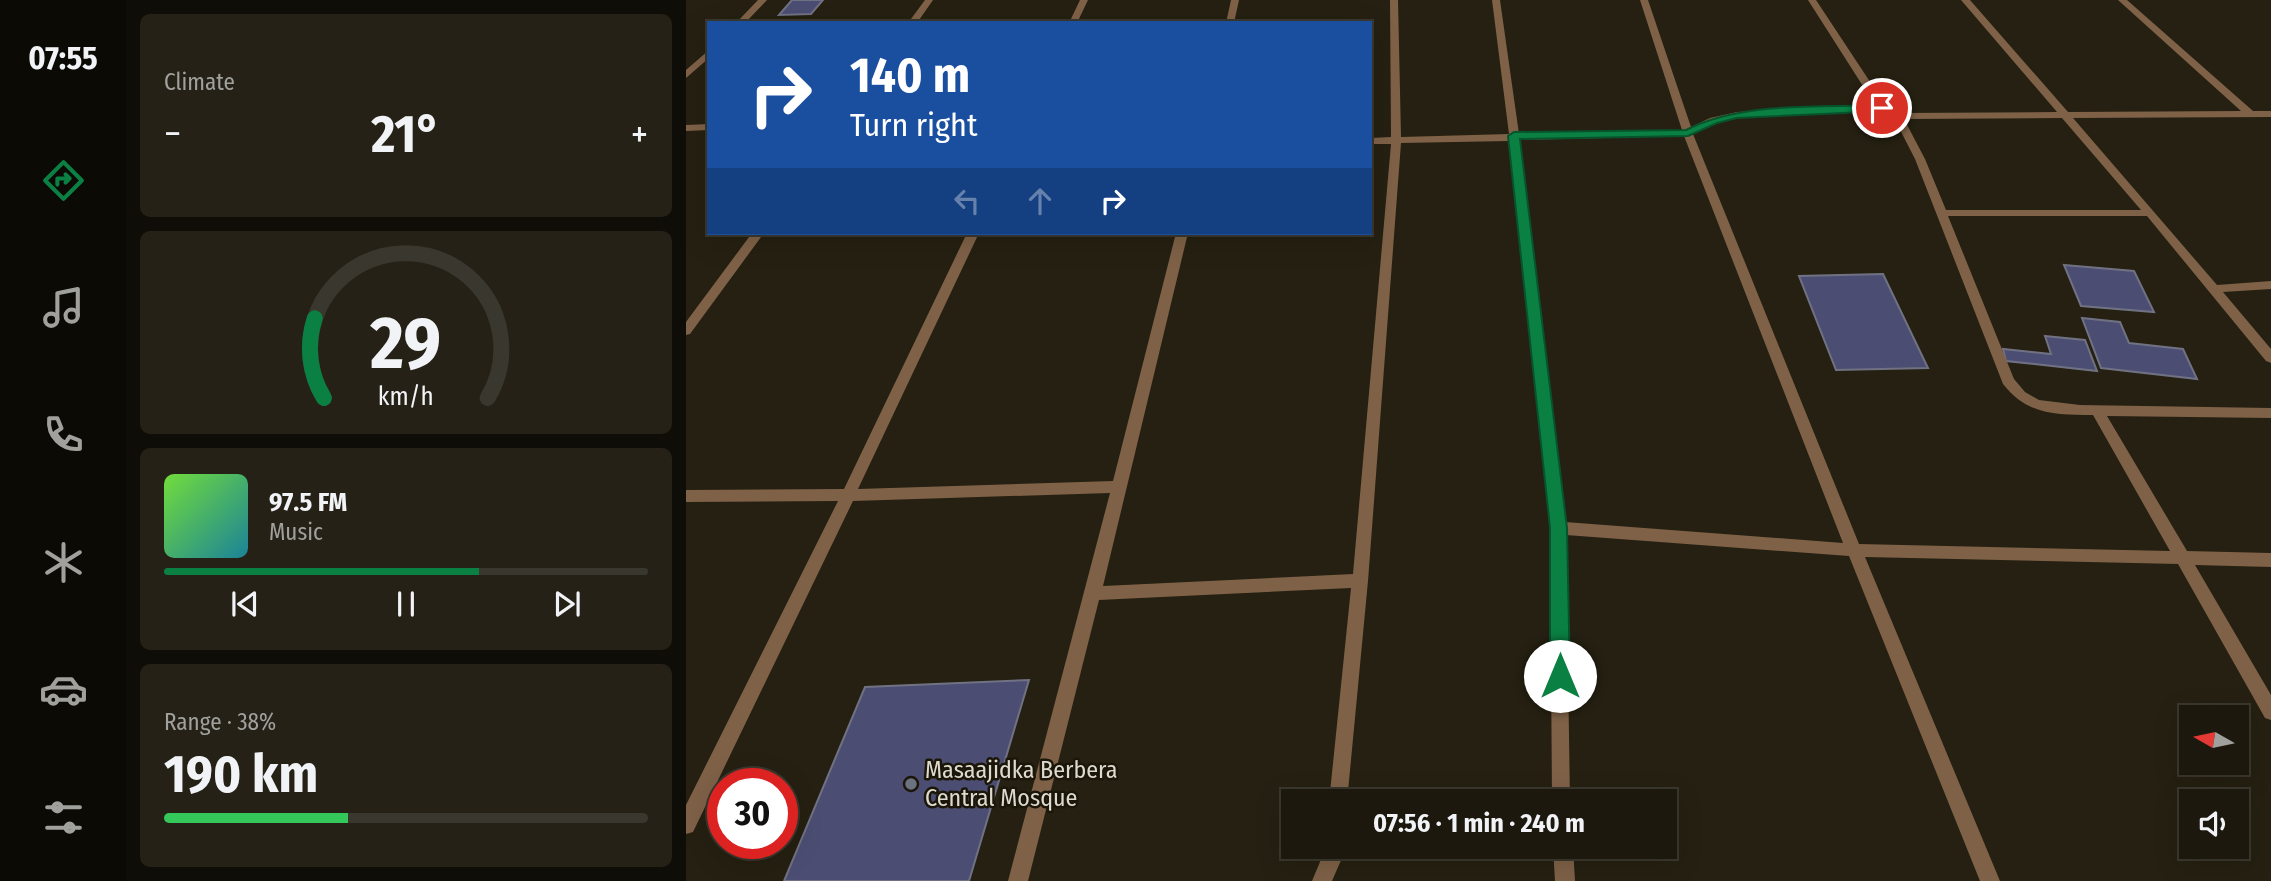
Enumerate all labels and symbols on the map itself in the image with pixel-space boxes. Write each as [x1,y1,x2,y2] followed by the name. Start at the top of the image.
[1852,78,1912,138] pin
[1523,639,1597,713] position arrow
[2179,705,2249,775] north arrow
[925,756,1117,812] place label: Masaajidka Berbera Central Mosque
[707,768,798,859] speed limit sign: 30
[903,776,919,792] marker: Masaajidka Berbera Central Mosque

